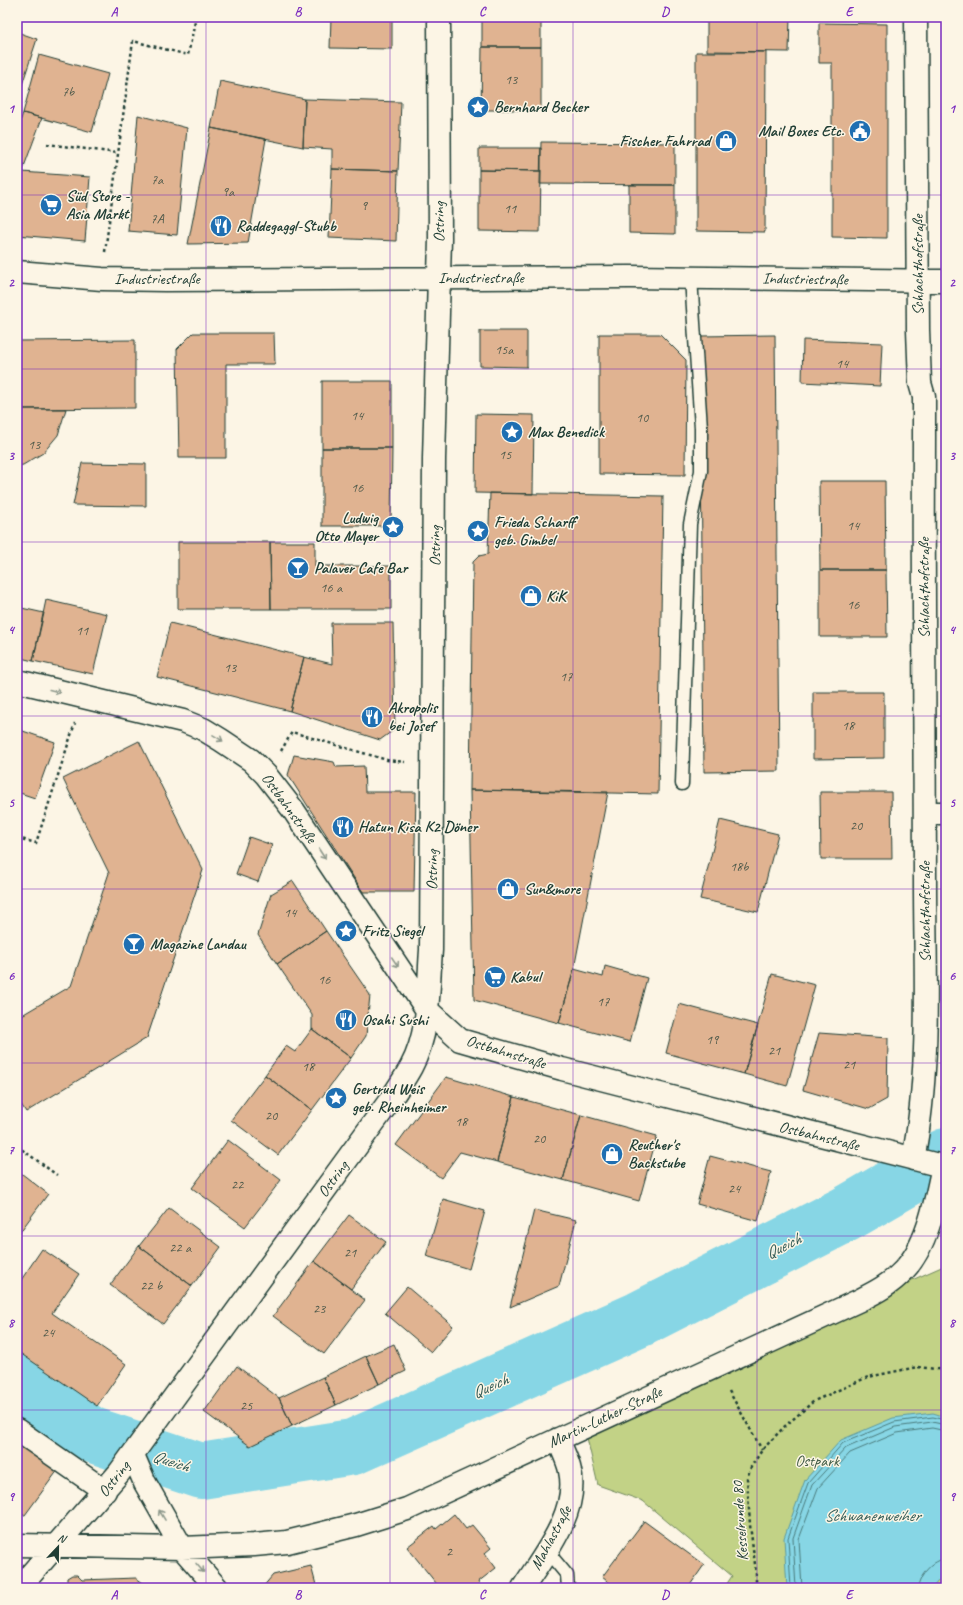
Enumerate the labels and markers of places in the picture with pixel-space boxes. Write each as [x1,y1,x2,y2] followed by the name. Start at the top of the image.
[465,94,491,120] place icon: Bernhard Becker
[494,97,590,117] place label: Bernhard Becker
[847,118,873,144] public building icon: Mail Boxes Etc.
[758,121,845,141] place label: Mail Boxes Etc.
[713,128,739,154] shop icon: Fischer Fahrrad
[619,131,713,151] place label: Fischer Fahrrad
[66,186,130,224] place label: Süd Store - Asia Markt
[38,192,64,218] supermarket icon: Süd Store - Asia Markt
[208,213,234,239] restaurant icon: Raddegaggl-Stubb
[236,216,338,236] place label: Raddegaggl-Stubb
[499,419,525,445] place icon: Max Benedick
[528,422,606,442] place label: Max Benedick
[315,508,380,546] place label: Ludwig Otto Mayer
[494,512,579,550] place label: Frieda Scharff geb. Gimbel
[380,514,406,540] place icon: Ludwig Otto Mayer
[465,518,491,544] place icon: Frieda Scharff geb. Gimbel
[285,555,311,581] bar icon: Palaver Cafe Bar
[314,558,409,578] place label: Palaver Cafe Bar
[518,583,544,609] shop icon: KiK
[546,586,568,606] place label: KiK
[388,698,440,736] place label: Akropolis bei Josef
[359,704,385,730] restaurant icon: Akropolis bei Josef
[330,814,356,840] restaurant icon: Hatun Kisa K2 Döner
[358,817,479,837] place label: Hatun Kisa K2 Döner
[495,876,521,902] shop icon: Sun&more
[524,879,582,899] place label: Sun&more
[333,918,359,944] place icon: Fritz Siegel
[362,921,426,941] place label: Fritz Siegel
[121,931,147,957] bar icon: Magazine Landau
[150,934,247,954] place label: Magazine Landau
[482,964,508,990] supermarket icon: Kabul
[510,967,544,987] place label: Kabul
[333,1007,359,1033] restaurant icon: Osahi Sushi
[362,1010,429,1030] place label: Osahi Sushi
[352,1079,448,1117] place label: Gertrud Weis geb. Rheinheimer
[323,1085,349,1111] place icon: Gertrud Weis geb. Rheinheimer
[628,1135,686,1173] place label: Reuther's Backstube
[599,1141,625,1167] shop icon: Reuther's Backstube

